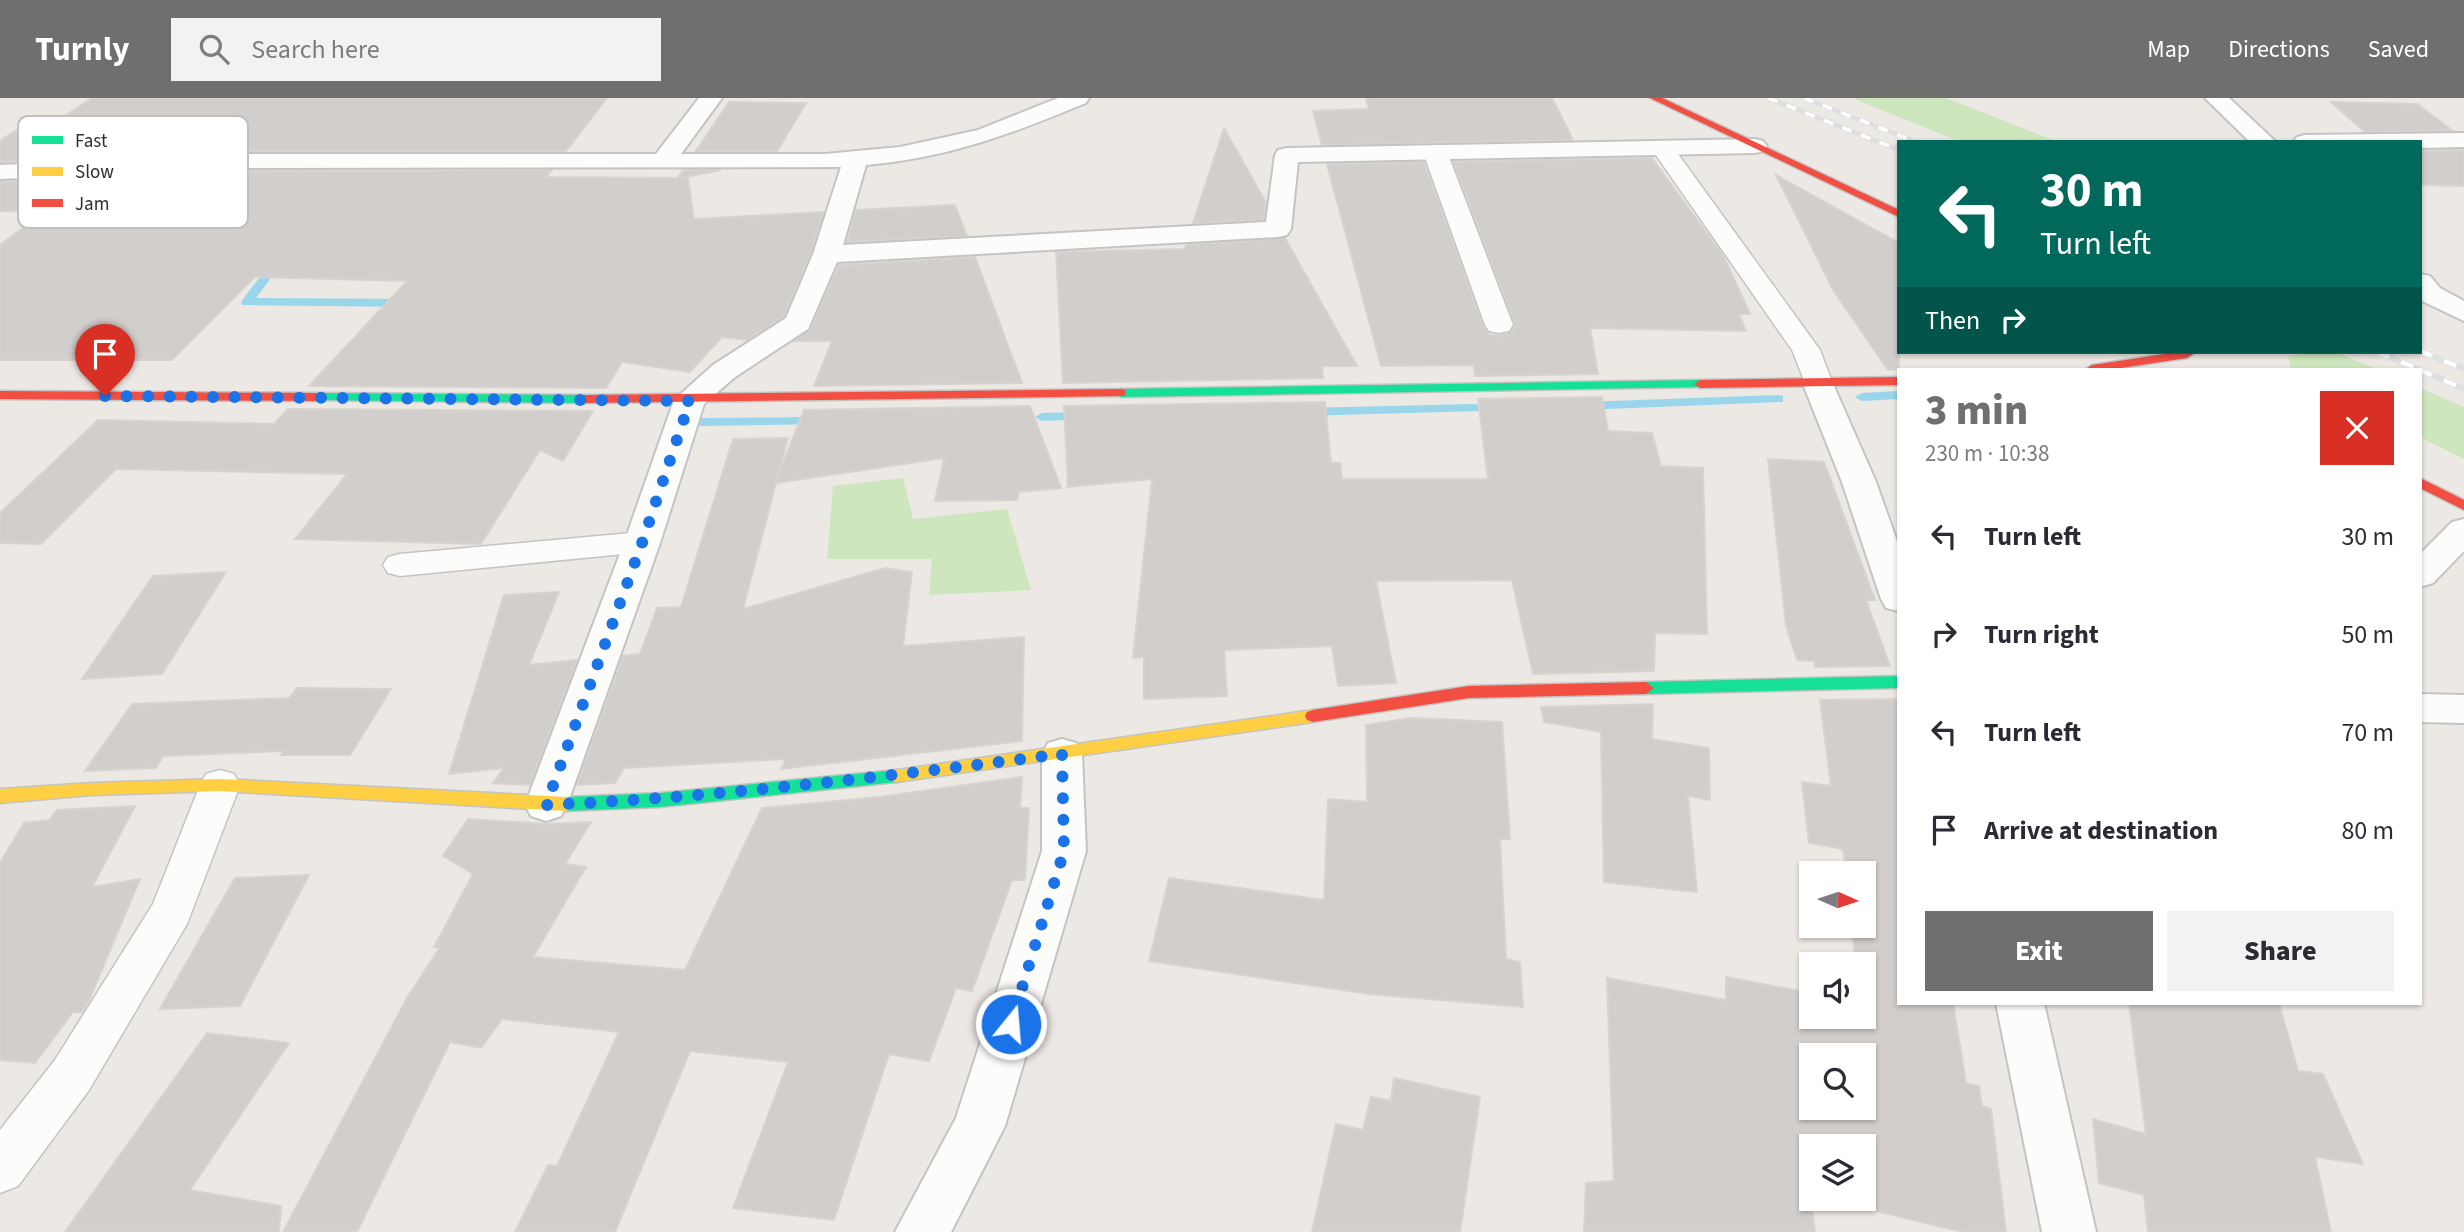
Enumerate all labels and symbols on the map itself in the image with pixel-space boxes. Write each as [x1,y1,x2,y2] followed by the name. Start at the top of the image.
[18,116,248,228] legend
[75,128,108,155] text: Fast
[75,159,114,186] text: Slow
[75,191,109,218] text: Jam
[75,324,135,396] pin
[1799,861,1876,938] north arrow
[974,987,1048,1061] position arrow

